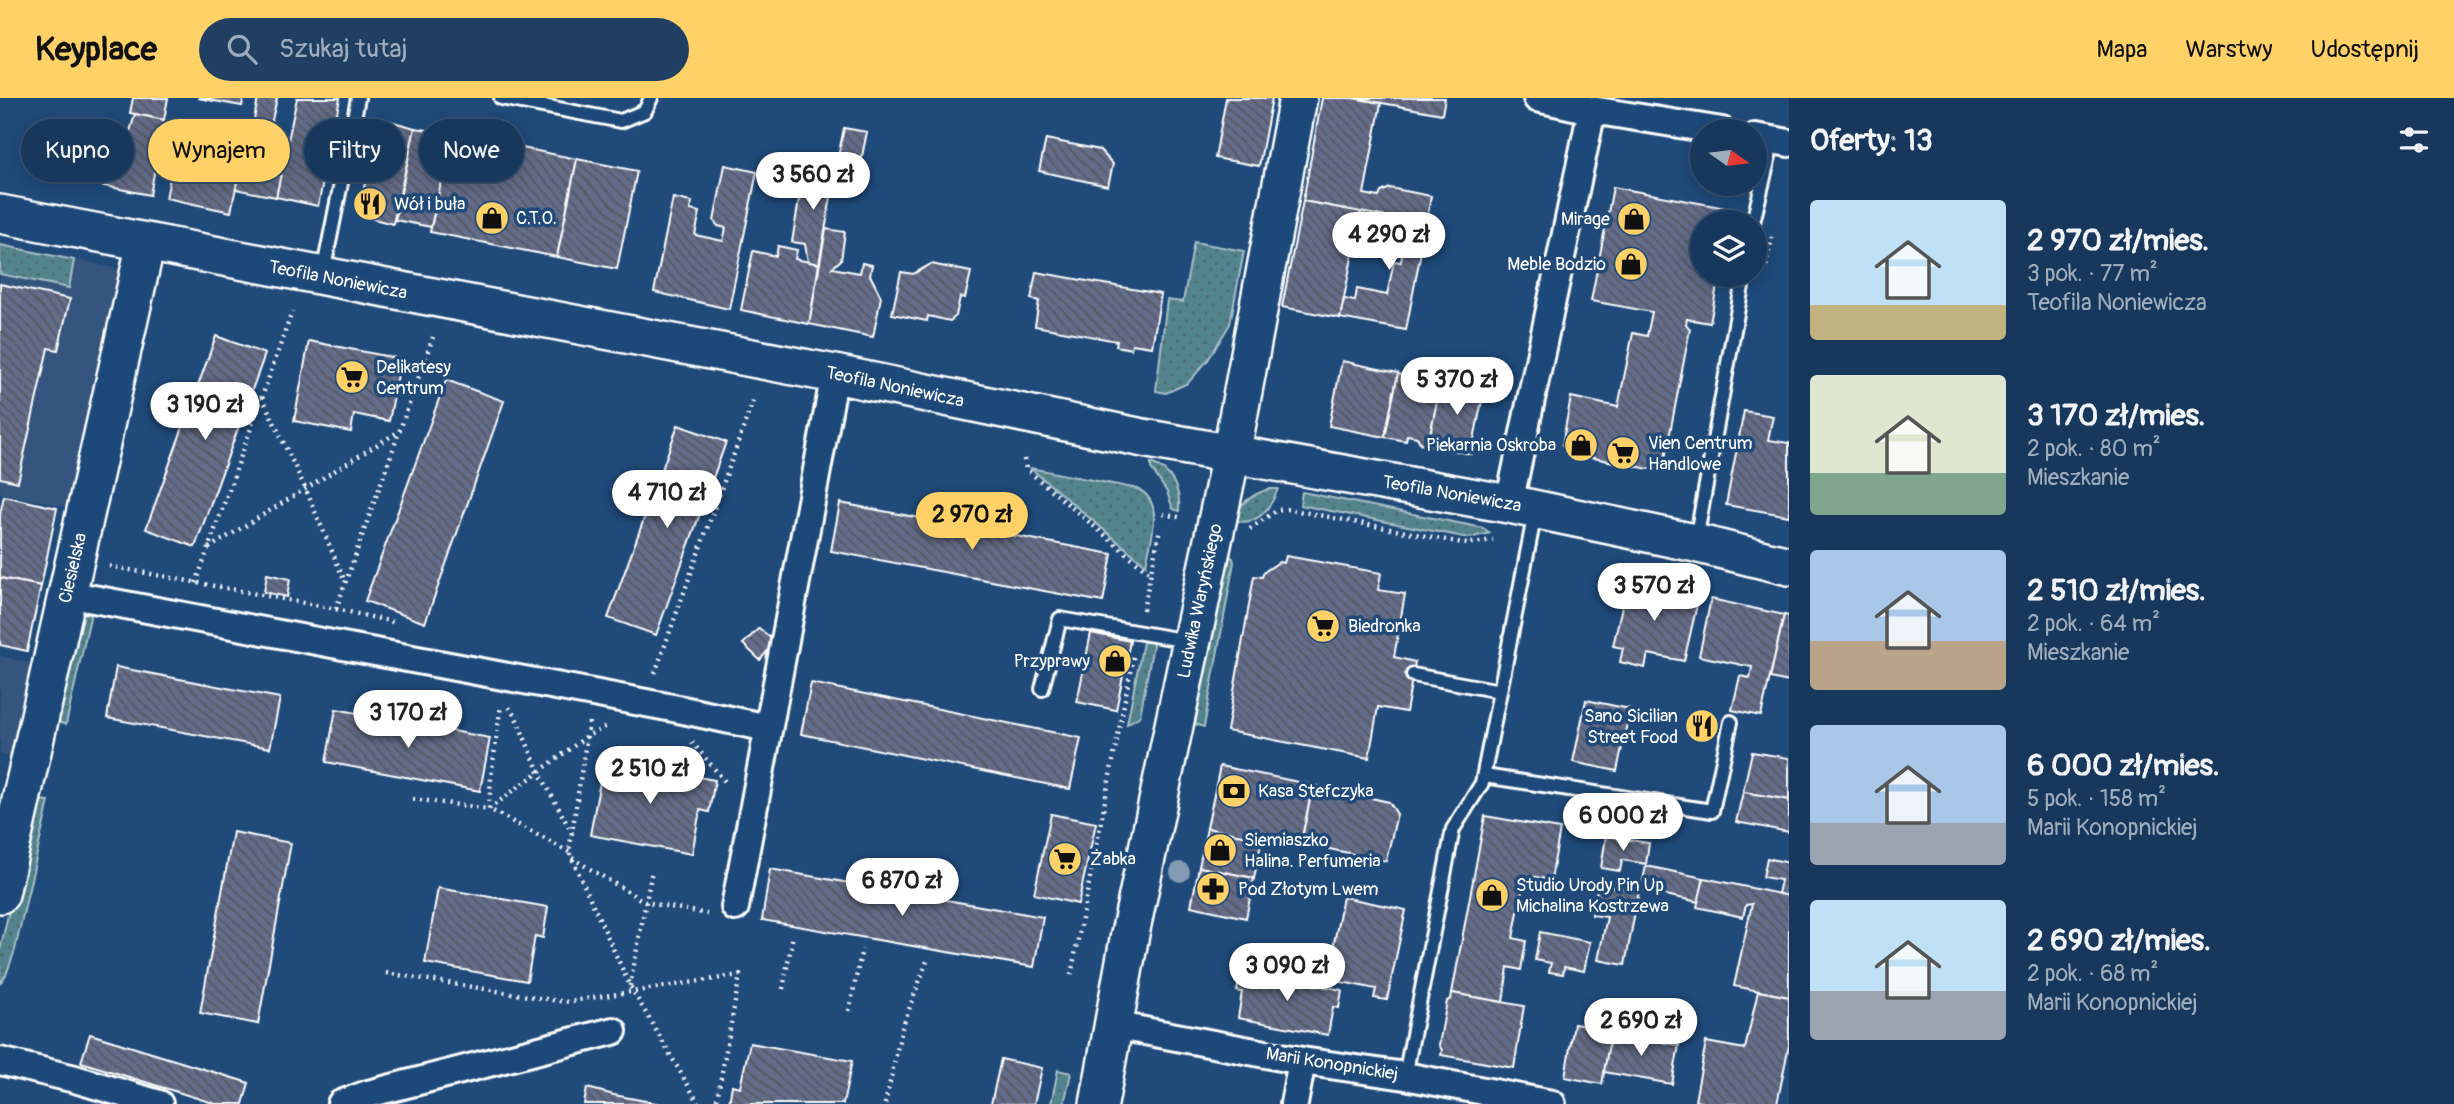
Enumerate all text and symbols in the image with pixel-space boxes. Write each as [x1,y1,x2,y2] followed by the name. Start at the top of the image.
[199,18,689,81] search box
[35,29,157,70] text: Keyplace
[223,30,261,68] icon: search
[279,33,408,65] text: Szukaj tutaj
[2097,35,2147,64] text: Mapa
[2185,35,2273,64] text: Warstwy
[2311,35,2419,64] text: Udostępnij
[21,119,134,182] chip: Kupno
[148,119,290,182] chip: Wynajem
[304,119,405,182] chip: Filtry
[419,119,524,182] chip: Nowe
[1690,119,1768,196] north arrow
[1690,119,1767,287] map controls
[2395,121,2433,159] icon: filters
[1810,122,1933,159] text: Oferty: 13
[741,152,885,212] pin: 3 560 zł
[772,160,854,189] text: 3 560 zł
[351,185,389,223] restaurant icon: Wół i buła
[394,193,465,216] place label: Wół i buła
[473,199,511,237] shop icon: C.T.O.
[1615,200,1653,238] shop icon: Mirage
[516,207,557,230] place label: C.T.O.
[1561,208,1610,231] place label: Mirage
[1690,210,1767,287] button: layers
[1317,212,1461,272] pin: 4 290 zł
[1348,220,1430,249] text: 4 290 zł
[2027,222,2209,259] text: 2 970 zł/mies.
[1866,228,1950,312] icon: home
[1612,245,1650,283] shop icon: Meble Bodzio
[1507,253,1606,276] place label: Meble Bodzio
[267,255,409,305] street label: Teofila Noniewicza
[2027,259,2158,288] text: 3 pok. · 77 m²
[2027,288,2207,317] text: Teofila Noniewicza
[376,356,451,400] place label: Delikatesy Centrum
[333,358,371,396] supermarket icon: Delikatesy Centrum
[1385,358,1529,417] pin: 5 370 zł
[824,361,966,413] street label: Teofila Noniewicza
[1417,365,1497,394] text: 5 370 zł
[133,382,277,442] pin: 3 190 zł
[166,390,244,419] text: 3 190 zł
[2027,397,2205,434] text: 3 170 zł/mies.
[1866,403,1950,487] icon: home
[1562,426,1600,464] shop icon: Piekarnia Oskroba
[1648,432,1752,476] place label: Vien Centrum Handlowe
[1426,434,1556,457] place label: Piekarnia Oskroba
[1604,434,1642,472] supermarket icon: Vien Centrum Handlowe
[2027,434,2161,463] text: 2 pok. · 80 m²
[2027,463,2129,492] text: Mieszkanie
[595,470,739,530] pin: 4 710 zł
[1381,470,1523,518] street label: Teofila Noniewicza
[628,478,706,507] text: 4 710 zł
[900,492,1044,552] pin: 2 970 zł
[932,500,1012,529] text: 2 970 zł
[1172,521,1228,681] street label: Ludwika Waryńskiego
[54,531,92,605] street label: Ciesielska
[1582,564,1726,623] pin: 3 570 zł
[1614,571,1694,600] text: 3 570 zł
[2027,572,2206,609] text: 2 510 zł/mies.
[1866,578,1950,662] icon: home
[1304,607,1342,645] supermarket icon: Biedronka
[2027,609,2160,638] text: 2 pok. · 64 m²
[1348,615,1421,638] place label: Biedronka
[2027,638,2129,667] text: Mieszkanie
[1096,642,1134,680] shop icon: Przyprawy
[1014,650,1090,673] place label: Przyprawy
[336,690,480,750] pin: 3 170 zł
[369,698,447,727] text: 3 170 zł
[1584,705,1678,749] place label: Sano Sicilian Street Food
[1683,707,1721,745] restaurant icon: Sano Sicilian Street Food
[578,746,722,806] pin: 2 510 zł
[2027,747,2220,784] text: 6 000 zł/mies.
[1866,753,1950,837] icon: home
[611,754,689,783] text: 2 510 zł
[1215,772,1253,810] bank icon: Kasa Stefczyka
[1258,780,1374,803] place label: Kasa Stefczyka
[2027,784,2166,813] text: 5 pok. · 158 m²
[1551,794,1695,853] pin: 6 000 zł
[1579,801,1667,830] text: 6 000 zł
[2027,813,2198,842] text: Marii Konopnickiej
[1244,829,1381,873] place label: Siemiaszko Halina. Perfumeria
[1201,831,1239,869] shop icon: Siemiaszko Halina. Perfumeria
[1046,840,1084,878] supermarket icon: Żabka
[1090,848,1136,871] place label: Żabka
[830,858,974,918] pin: 6 870 zł
[862,866,942,895] text: 6 870 zł
[1194,870,1232,908] pharmacy icon: Pod Złotym Lwem
[1516,874,1669,918] place label: Studio Urody Pin Up Michalina Kostrzewa
[1473,876,1511,914] shop icon: Studio Urody Pin Up Michalina Kostrzewa
[1238,878,1379,901] place label: Pod Złotym Lwem
[2027,922,2211,959] text: 2 690 zł/mies.
[1866,928,1950,1012] icon: home
[1215,944,1359,1003] pin: 3 090 zł
[1245,951,1329,980] text: 3 090 zł
[2027,959,2158,988] text: 2 pok. · 68 m²
[2027,988,2198,1017] text: Marii Konopnickiej
[1569,998,1713,1058] pin: 2 690 zł
[1600,1006,1682,1035] text: 2 690 zł
[1264,1042,1400,1086] street label: Marii Konopnickiej

